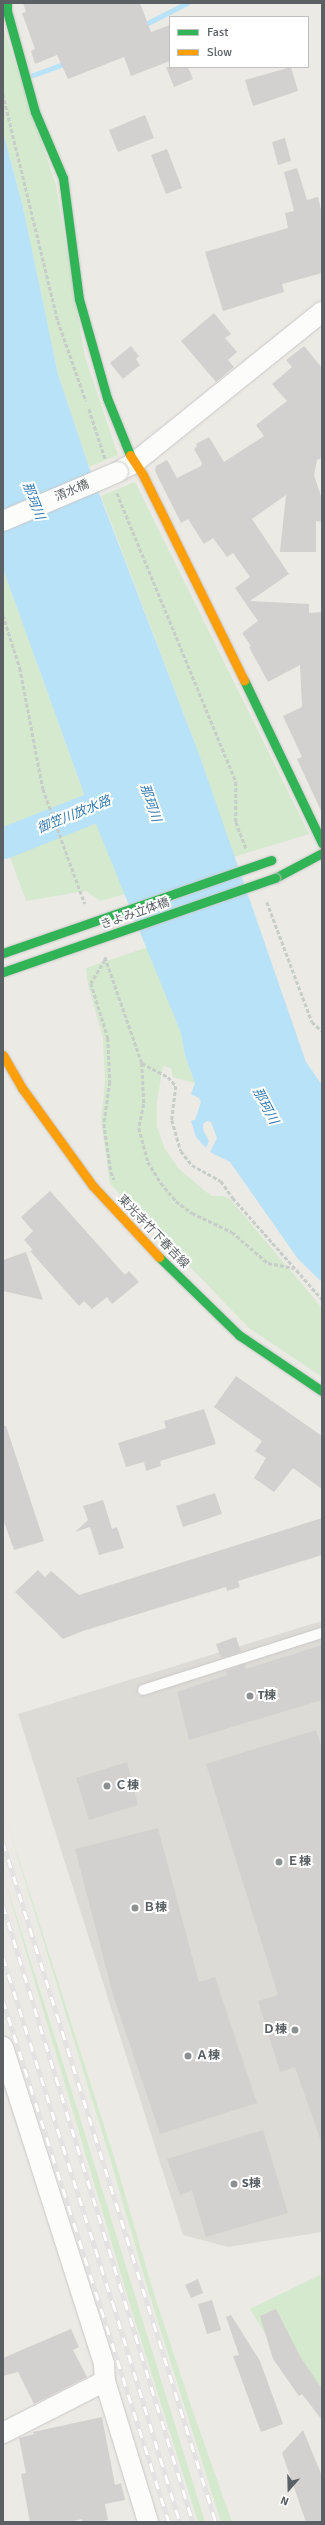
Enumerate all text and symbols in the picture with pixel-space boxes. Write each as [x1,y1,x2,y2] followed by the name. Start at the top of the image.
[169,16,309,68] legend
[207,25,228,40] text: Fast
[207,45,232,60] text: Slow
[53,477,91,505] street label: 清水橋
[19,480,47,522] water label: 那珂川
[136,782,164,824] water label: 那珂川
[35,793,113,837] water label: 御笠川放水路
[99,895,171,933] street label: きよみ立体橋
[249,1085,281,1127] water label: 那珂川
[114,1192,192,1272] street label: 東光寺竹下春吉線
[258,1689,276,1703] place label: T棟
[245,1691,255,1701] marker: T棟
[115,1779,139,1793] place label: Ｃ棟
[102,1781,112,1791] marker: Ｃ棟
[287,1855,311,1869] place label: Ｅ棟
[274,1857,284,1867] marker: Ｅ棟
[143,1901,167,1915] place label: Ｂ棟
[130,1903,140,1913] marker: Ｂ棟
[263,2023,287,2037] place label: Ｄ棟
[290,2025,300,2035] marker: Ｄ棟
[196,2049,220,2063] place label: Ａ棟
[183,2051,193,2061] marker: Ａ棟
[242,2177,261,2191] place label: S棟
[229,2179,239,2189] marker: S棟
[269,2469,309,2509] north arrow
[279,2493,291,2508] text: N

